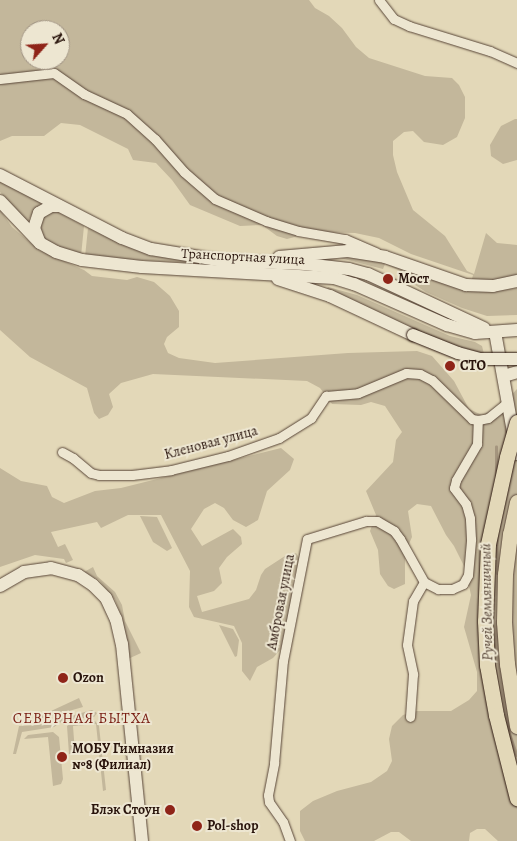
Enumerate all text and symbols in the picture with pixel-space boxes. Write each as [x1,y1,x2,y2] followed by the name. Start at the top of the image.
[20,20,70,70] north arrow
[47,30,69,47] text: N
[181,245,305,269] street label: Транспортная улица
[398,271,429,287] place label: Мост
[382,273,394,285] marker: Мост
[460,358,486,374] place label: СТО
[444,360,456,372] marker: СТО
[163,422,259,464] street label: Кленовая улица
[477,543,497,661] water label: Ручей Земляничный
[263,553,299,651] street label: Амбровая улица
[73,670,104,686] place label: Ozon
[57,672,69,684] marker: Ozon
[11,710,153,728] district label: СЕВЕРНАЯ БЫТХА
[72,741,174,774] place label: МОБУ Гимназия №8 (Филиал)
[56,751,68,763] marker: МОБУ Гимназия №8 (Филиал)
[91,802,160,818] place label: Блэк Стоун
[164,804,176,816] marker: Блэк Стоун
[207,818,259,834] place label: Pol-shop
[191,820,203,832] marker: Pol-shop

